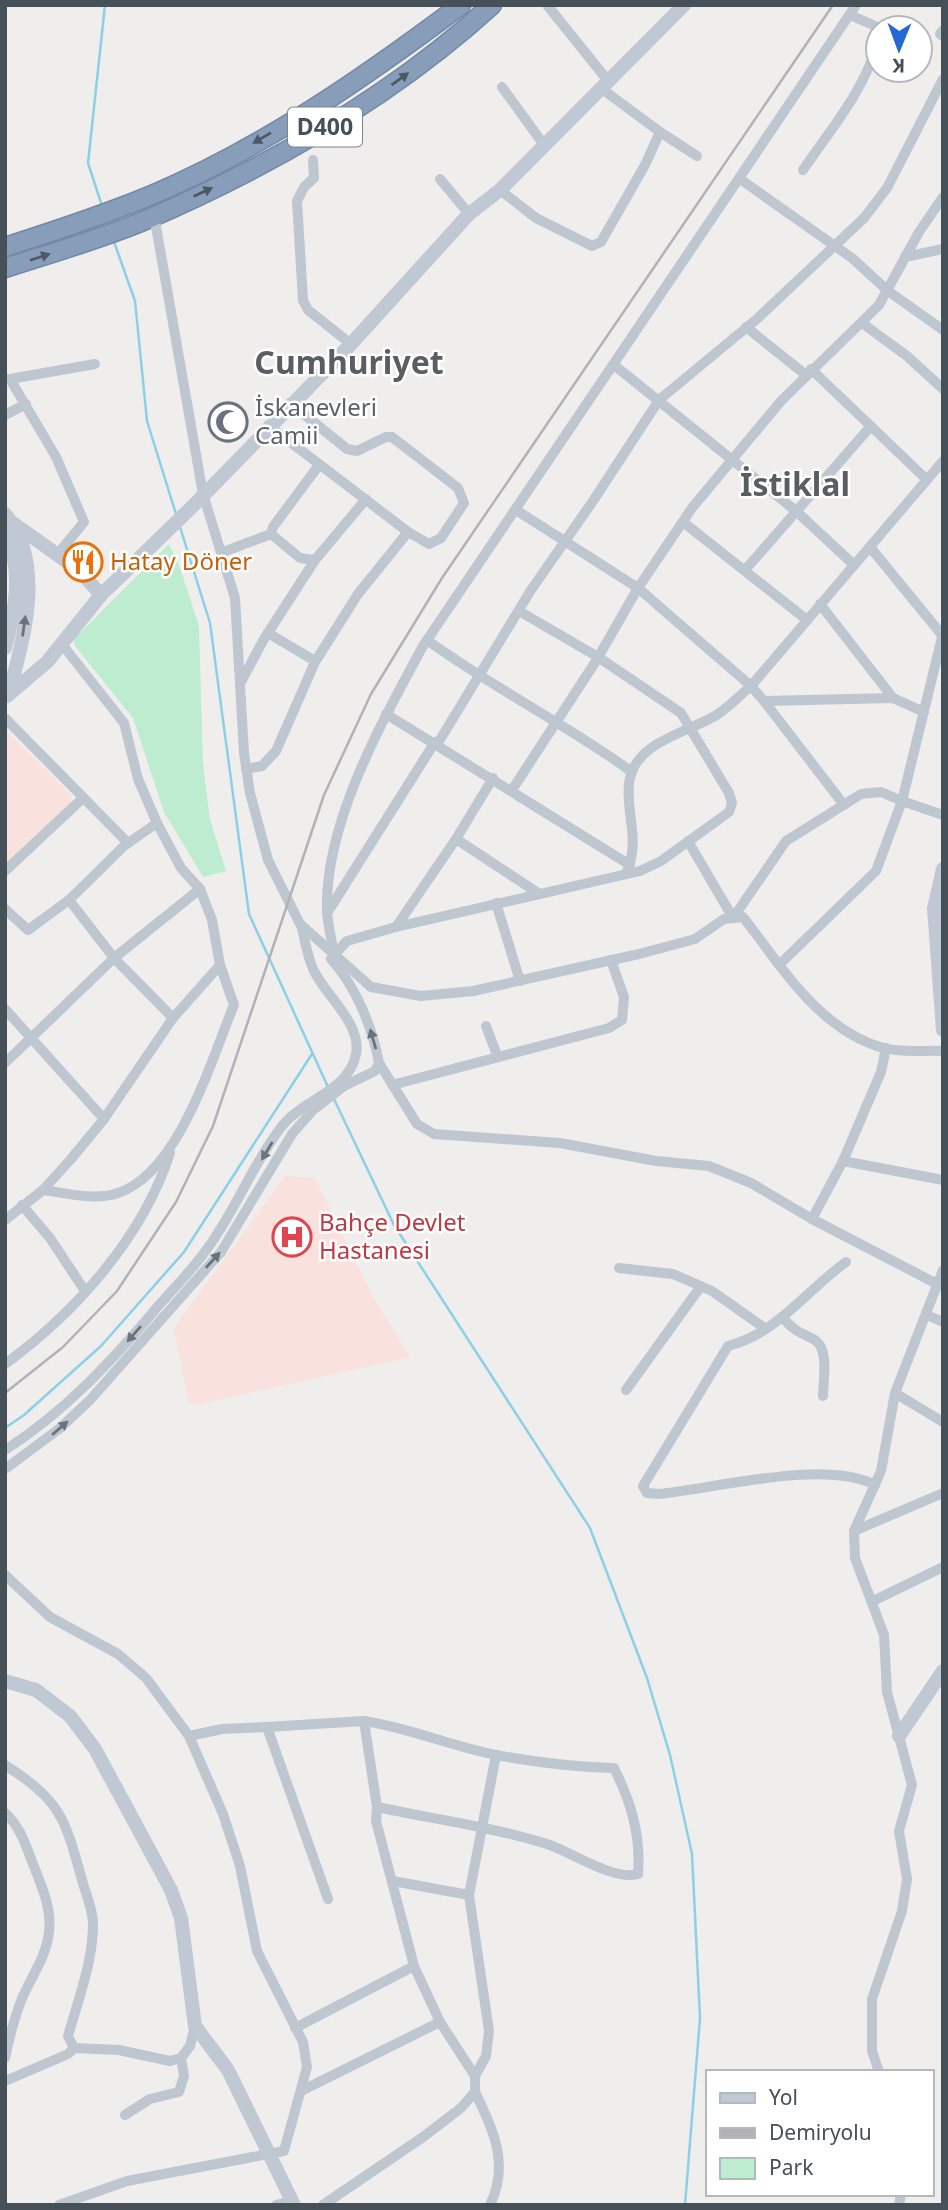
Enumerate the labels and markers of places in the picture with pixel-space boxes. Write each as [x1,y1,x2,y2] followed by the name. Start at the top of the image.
[255,390,377,451] place label: İskanevleri Camii
[207,401,249,443] mosque icon: İskanevleri Camii
[62,541,104,583] restaurant icon: Hatay Döner
[110,544,252,577] place label: Hatay Döner
[319,1205,466,1266] place label: Bahçe Devlet Hastanesi
[271,1216,313,1258] hospital icon: Bahçe Devlet Hastanesi

